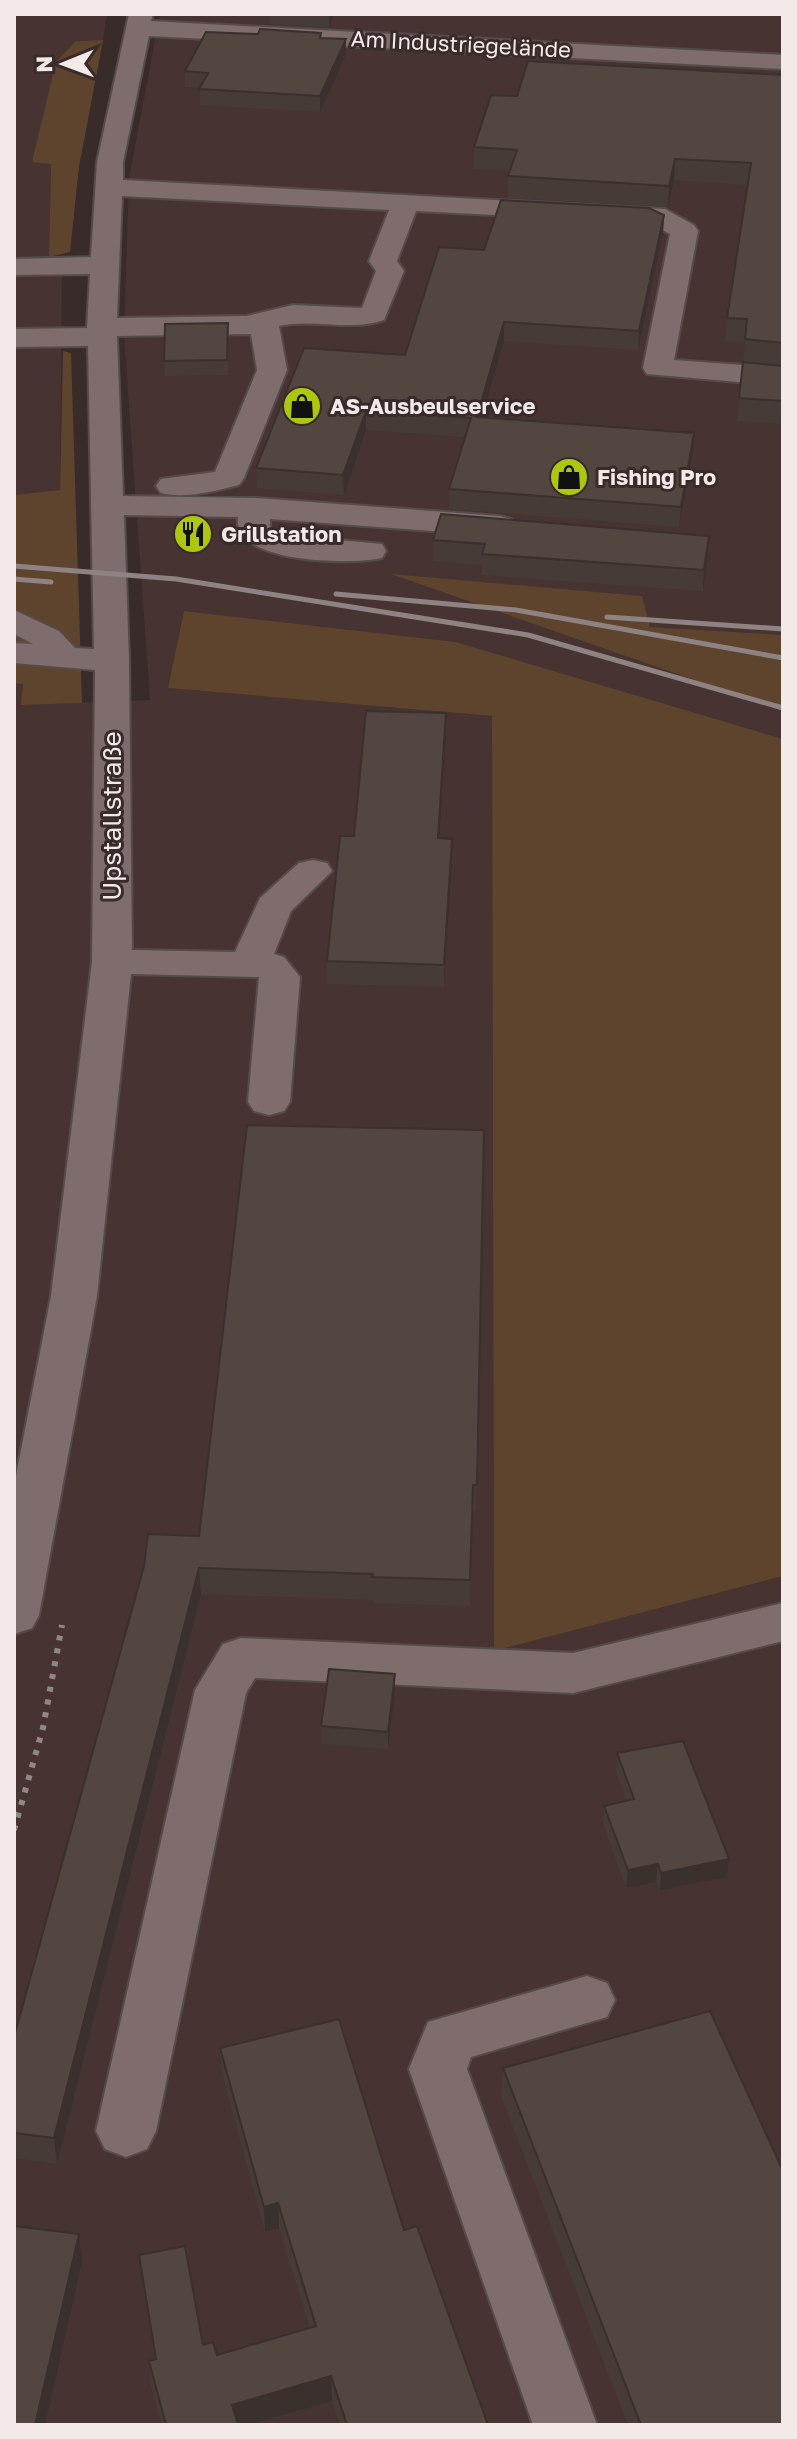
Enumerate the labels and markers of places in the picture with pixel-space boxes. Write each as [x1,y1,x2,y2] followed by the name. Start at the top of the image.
[281,385,323,427] shop icon: AS-Ausbeulservice
[330,392,535,419] place label: AS-Ausbeulservice
[548,456,590,498] shop icon: Fishing Pro
[597,463,716,490] place label: Fishing Pro
[172,513,214,555] restaurant icon: Grillstation
[221,520,342,547] place label: Grillstation

